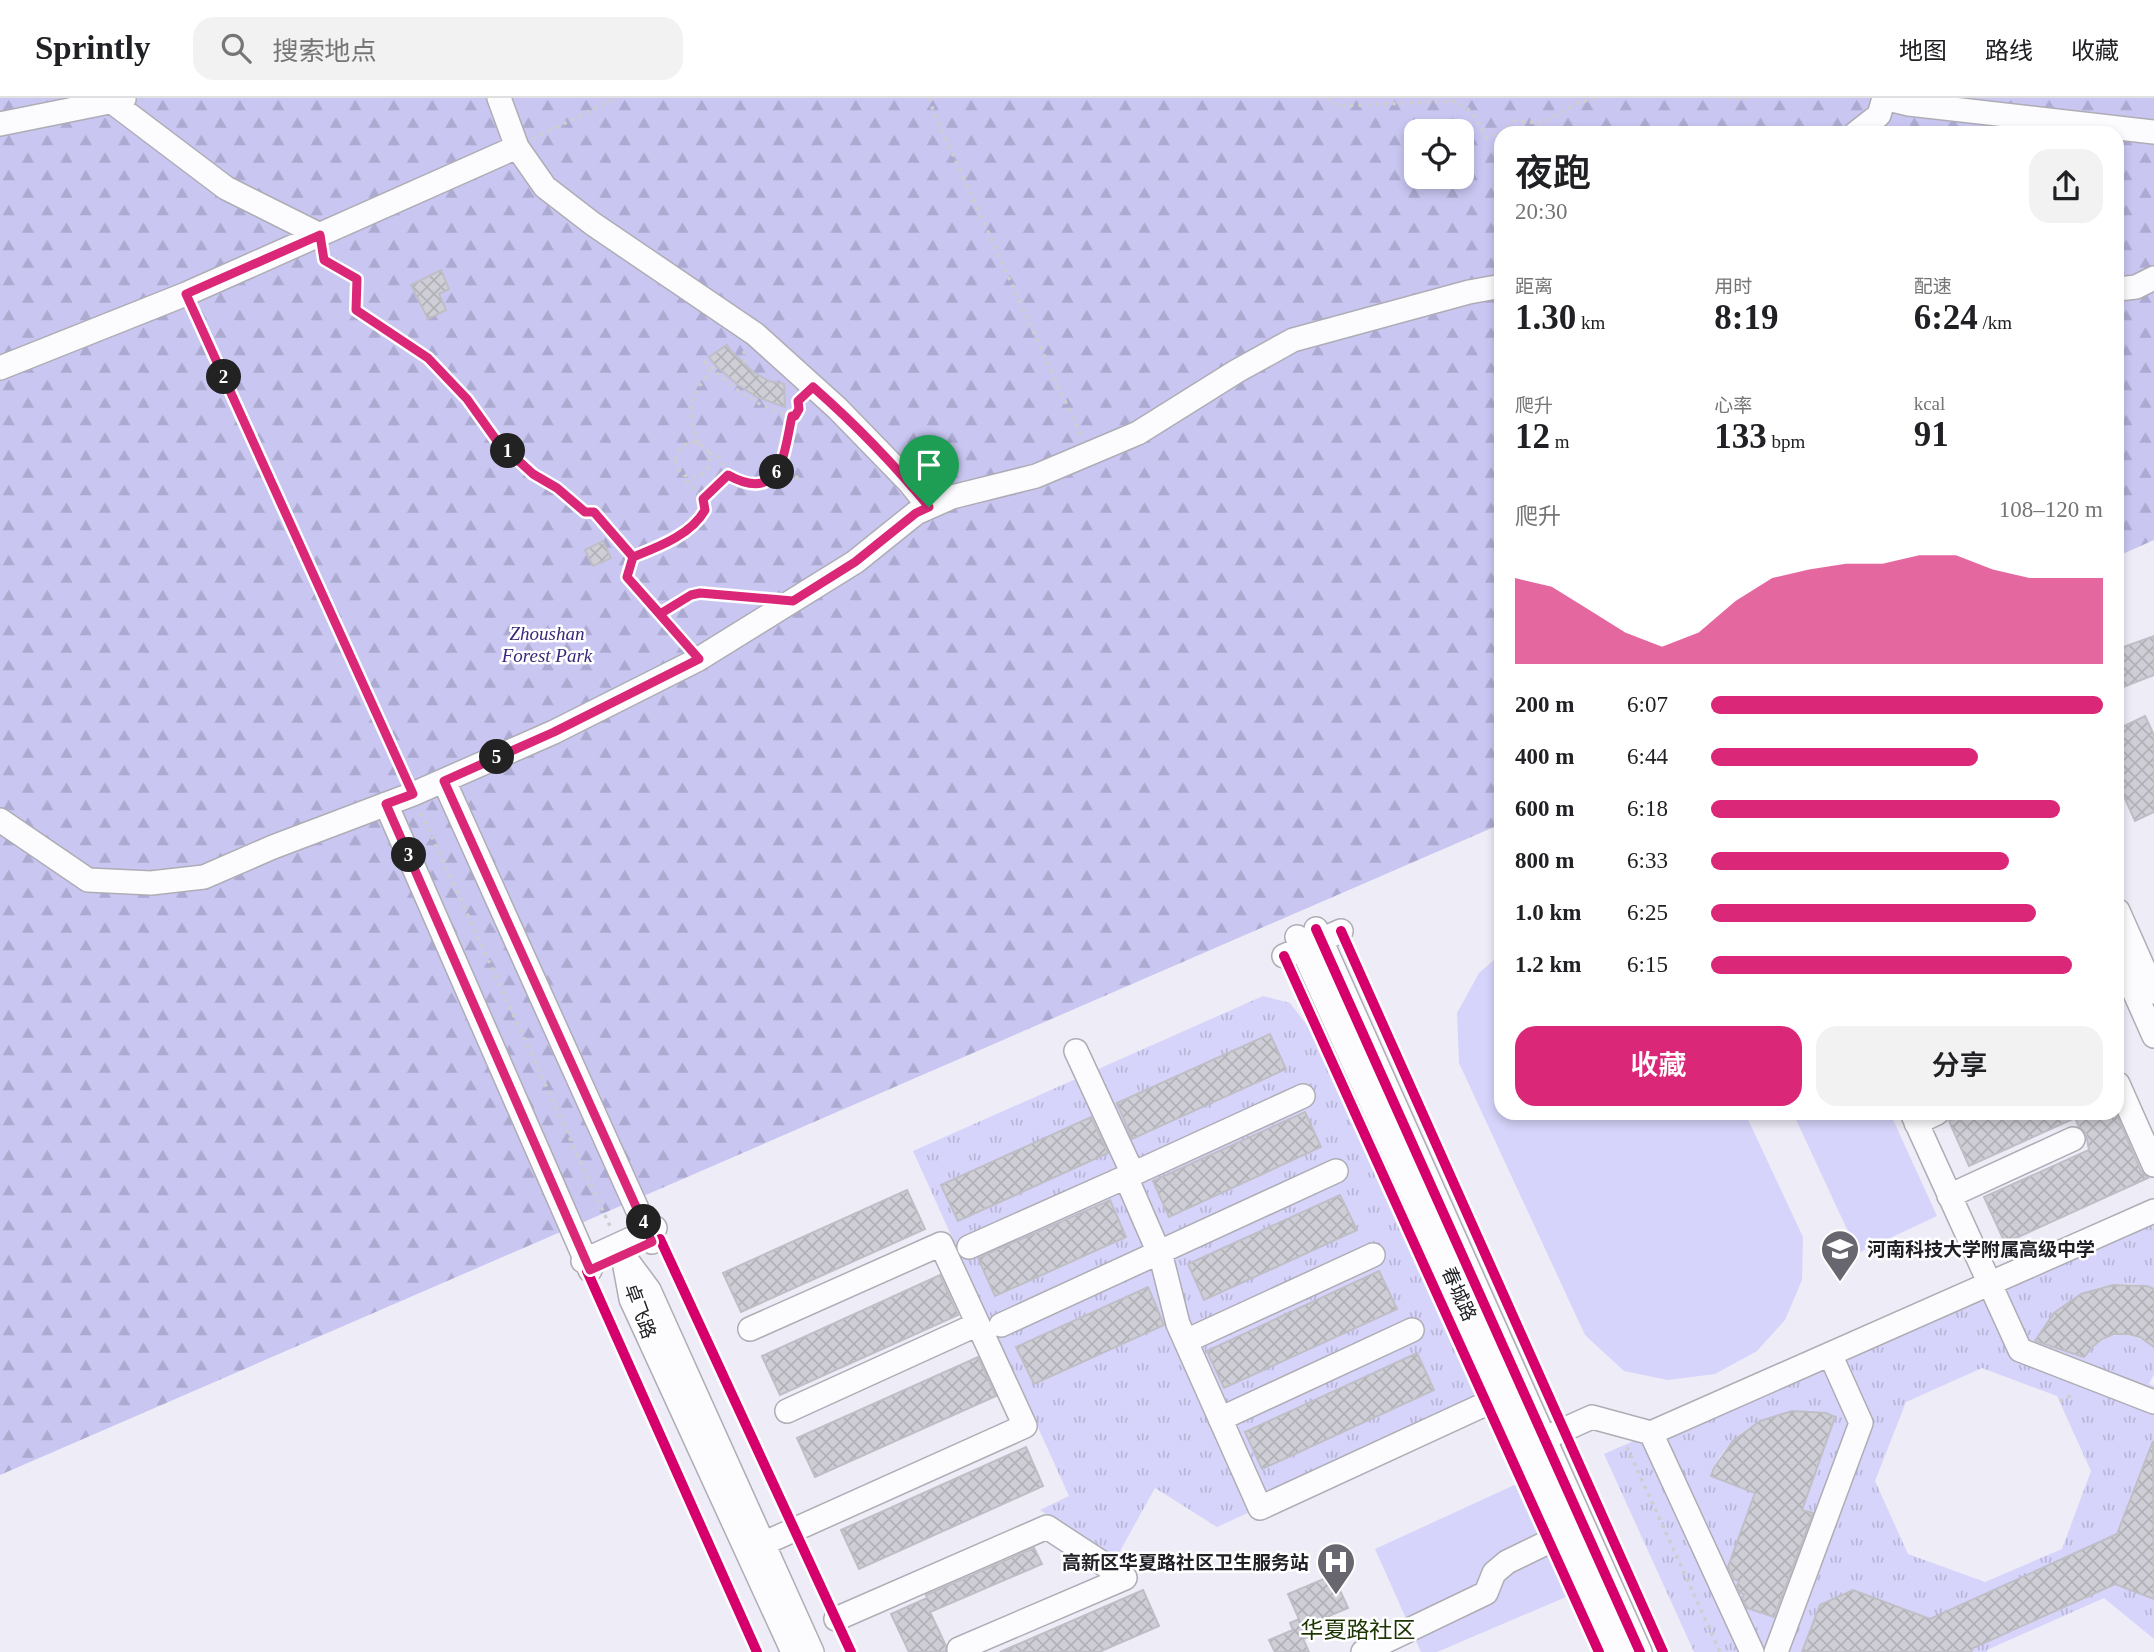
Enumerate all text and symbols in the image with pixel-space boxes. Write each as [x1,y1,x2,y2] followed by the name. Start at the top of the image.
[193,17,683,80] search box
[217,29,255,67] icon: search
[35,30,151,66] text: Sprintly
[273,37,377,66] text: 搜索地点
[1899,38,1947,64] text: 地图
[1985,38,2033,64] text: 路线
[2071,38,2119,64] text: 收藏
[1404,119,1474,189] map controls
[1404,119,1474,189] button: locate
[2029,149,2103,223] button: share
[1515,152,1591,194] text: 夜跑
[1515,199,1567,224] text: 20:30
[1515,276,1553,297] text: 距离
[1714,276,1752,297] text: 用时
[1914,276,1952,297] text: 配速
[1515,298,1576,337] text: 1.30
[1714,298,1778,337] text: 8:19
[1914,298,1978,337] text: 6:24
[1576,312,1605,333] text: km
[1978,312,2012,333] text: /km
[206,360,242,394] pin: 2
[219,366,228,387] text: 2
[1914,393,1945,414] text: kcal
[1515,395,1553,416] text: 爬升
[1714,395,1752,416] text: 心率
[1914,415,1949,454] text: 91
[1515,417,1550,456] text: 12
[1714,417,1767,456] text: 133
[1550,431,1570,452] text: m
[1767,431,1805,452] text: bpm
[490,434,526,468] pin: 1
[899,435,959,507] pin
[503,440,512,461] text: 1
[910,446,948,484] icon: arrive
[760,454,794,490] pin: 6
[772,461,781,482] text: 6
[1999,497,2103,522] text: 108–120 m
[1515,504,1561,529] text: 爬升
[501,623,593,666] park label: Zhoushan Forest Park
[1515,692,1574,717] text: 200 m
[1627,692,1668,717] text: 6:07
[480,740,514,774] pin: 5
[1515,744,1574,769] text: 400 m
[1627,744,1668,769] text: 6:44
[492,746,501,767] text: 5
[1515,796,1574,821] text: 600 m
[1627,796,1668,821] text: 6:18
[392,838,426,872] pin: 3
[404,844,413,865] text: 3
[1515,848,1574,873] text: 800 m
[1627,848,1668,873] text: 6:33
[1515,900,1581,925] text: 1.0 km
[1627,900,1668,925] text: 6:25
[1515,952,1581,977] text: 1.2 km
[1627,952,1668,977] text: 6:15
[1515,1026,1802,1106] button: 收藏
[1816,1026,2103,1106] button: 分享
[626,1204,662,1240] pin: 4
[639,1211,648,1232] text: 4
[1819,1228,1861,1283] school or university icon: 河南科技大学附属高级中学
[1867,1239,2095,1260] place label: 河南科技大学附属高级中学
[1438,1264,1480,1324] street label: 春城路
[620,1281,660,1341] street label: 卓飞路
[1315,1541,1357,1596] hospital icon: 高新区华夏路社区卫生服务站
[1062,1552,1309,1573] place label: 高新区华夏路社区卫生服务站
[1301,1618,1416,1643] district label: 华夏路社区

